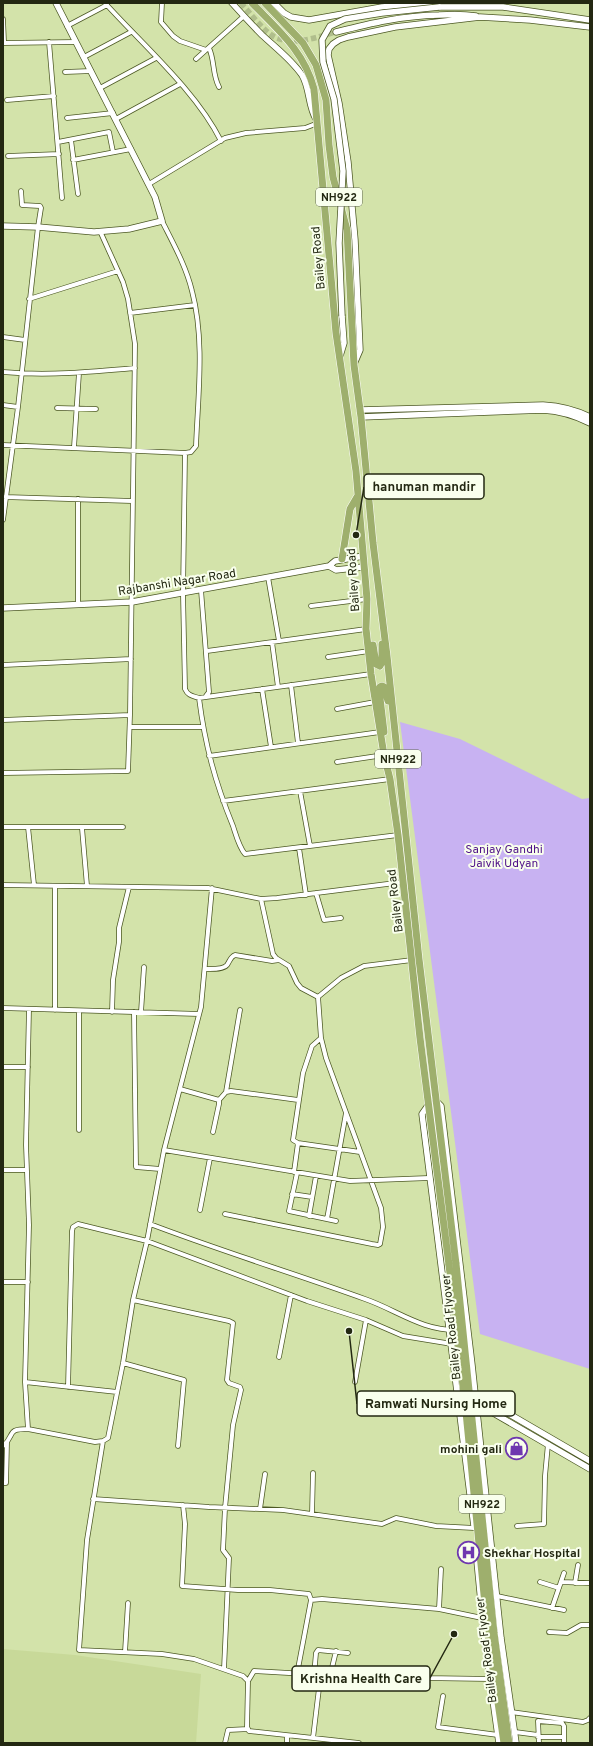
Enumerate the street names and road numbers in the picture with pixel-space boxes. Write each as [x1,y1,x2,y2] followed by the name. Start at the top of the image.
[316,188,362,206] road number: NH922
[308,226,330,290] street label: Bailey Road
[344,548,364,612] street label: Bailey Road
[117,566,237,600] street label: Rajbanshi Nagar Road
[375,750,421,768] road number: NH922
[384,868,408,933] street label: Bailey Road
[438,1273,466,1381] street label: Bailey Road Flyover
[459,1495,505,1513] road number: NH922
[473,1596,501,1704] street label: Bailey Road Flyover

